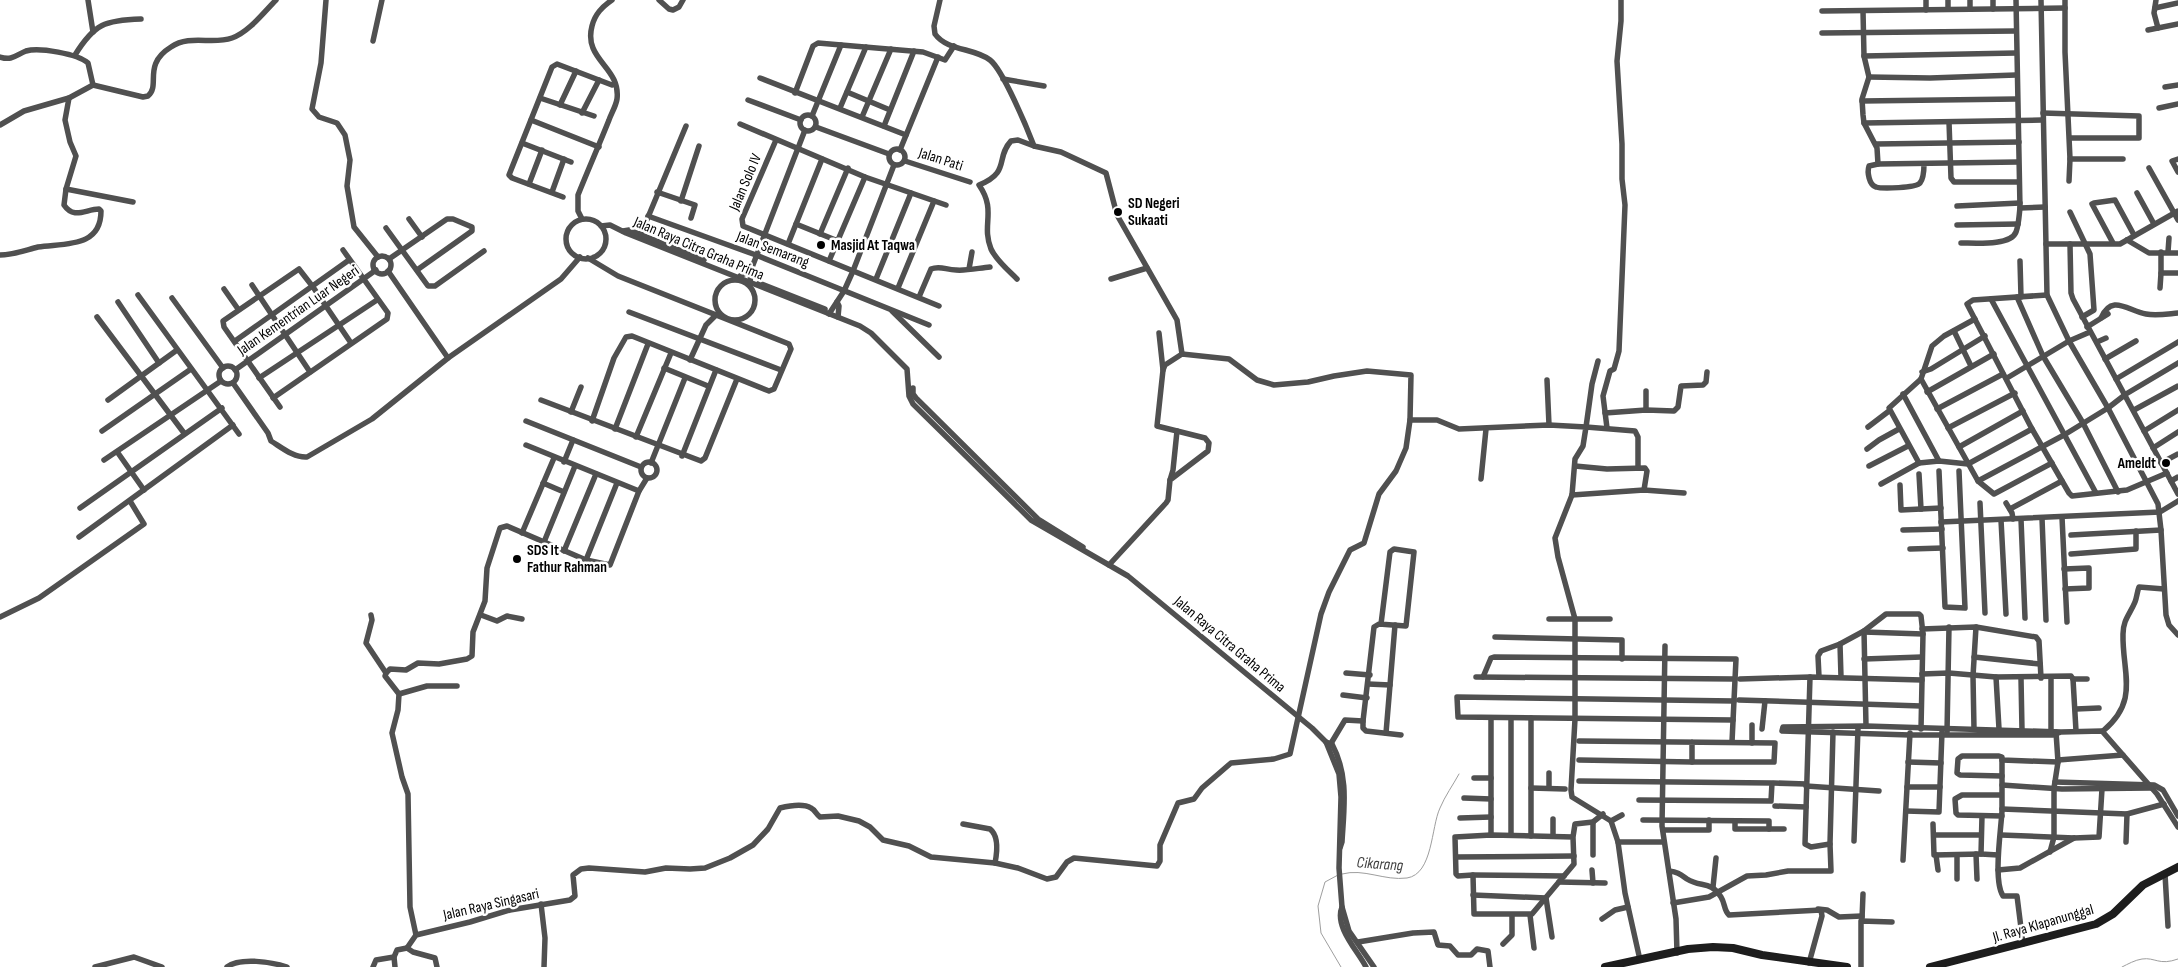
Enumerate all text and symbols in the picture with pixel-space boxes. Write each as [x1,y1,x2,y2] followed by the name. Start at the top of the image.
[915,143,966,176] street label: Jalan Pati
[725,151,766,214] street label: Jalan Solo IV
[1128,194,1180,230] place label: SD Negeri Sukaati
[1112,206,1124,218] marker: SD Negeri Sukaati
[630,212,767,285] street label: Jalan Raya Citra Graha Prima
[733,227,812,272] street label: Jalan Semarang
[831,236,915,255] place label: Masjid At Taqwa
[815,239,827,251] marker: Masjid At Taqwa
[233,261,363,360] street label: Jalan Kementrian Luar Negeri
[2117,454,2156,473] place label: Ameldt
[2160,457,2172,469] marker: Ameldt
[527,541,607,577] place label: SDS It Fathur Rahman
[511,553,523,565] marker: SDS It Fathur Rahman
[1169,591,1290,697] street label: Jalan Raya Citra Graha Prima
[1356,853,1404,876] water label: Cikarang
[440,884,541,925] street label: Jalan Raya Singasari
[1990,900,2096,947] street label: Jl. Raya Klapanunggal

